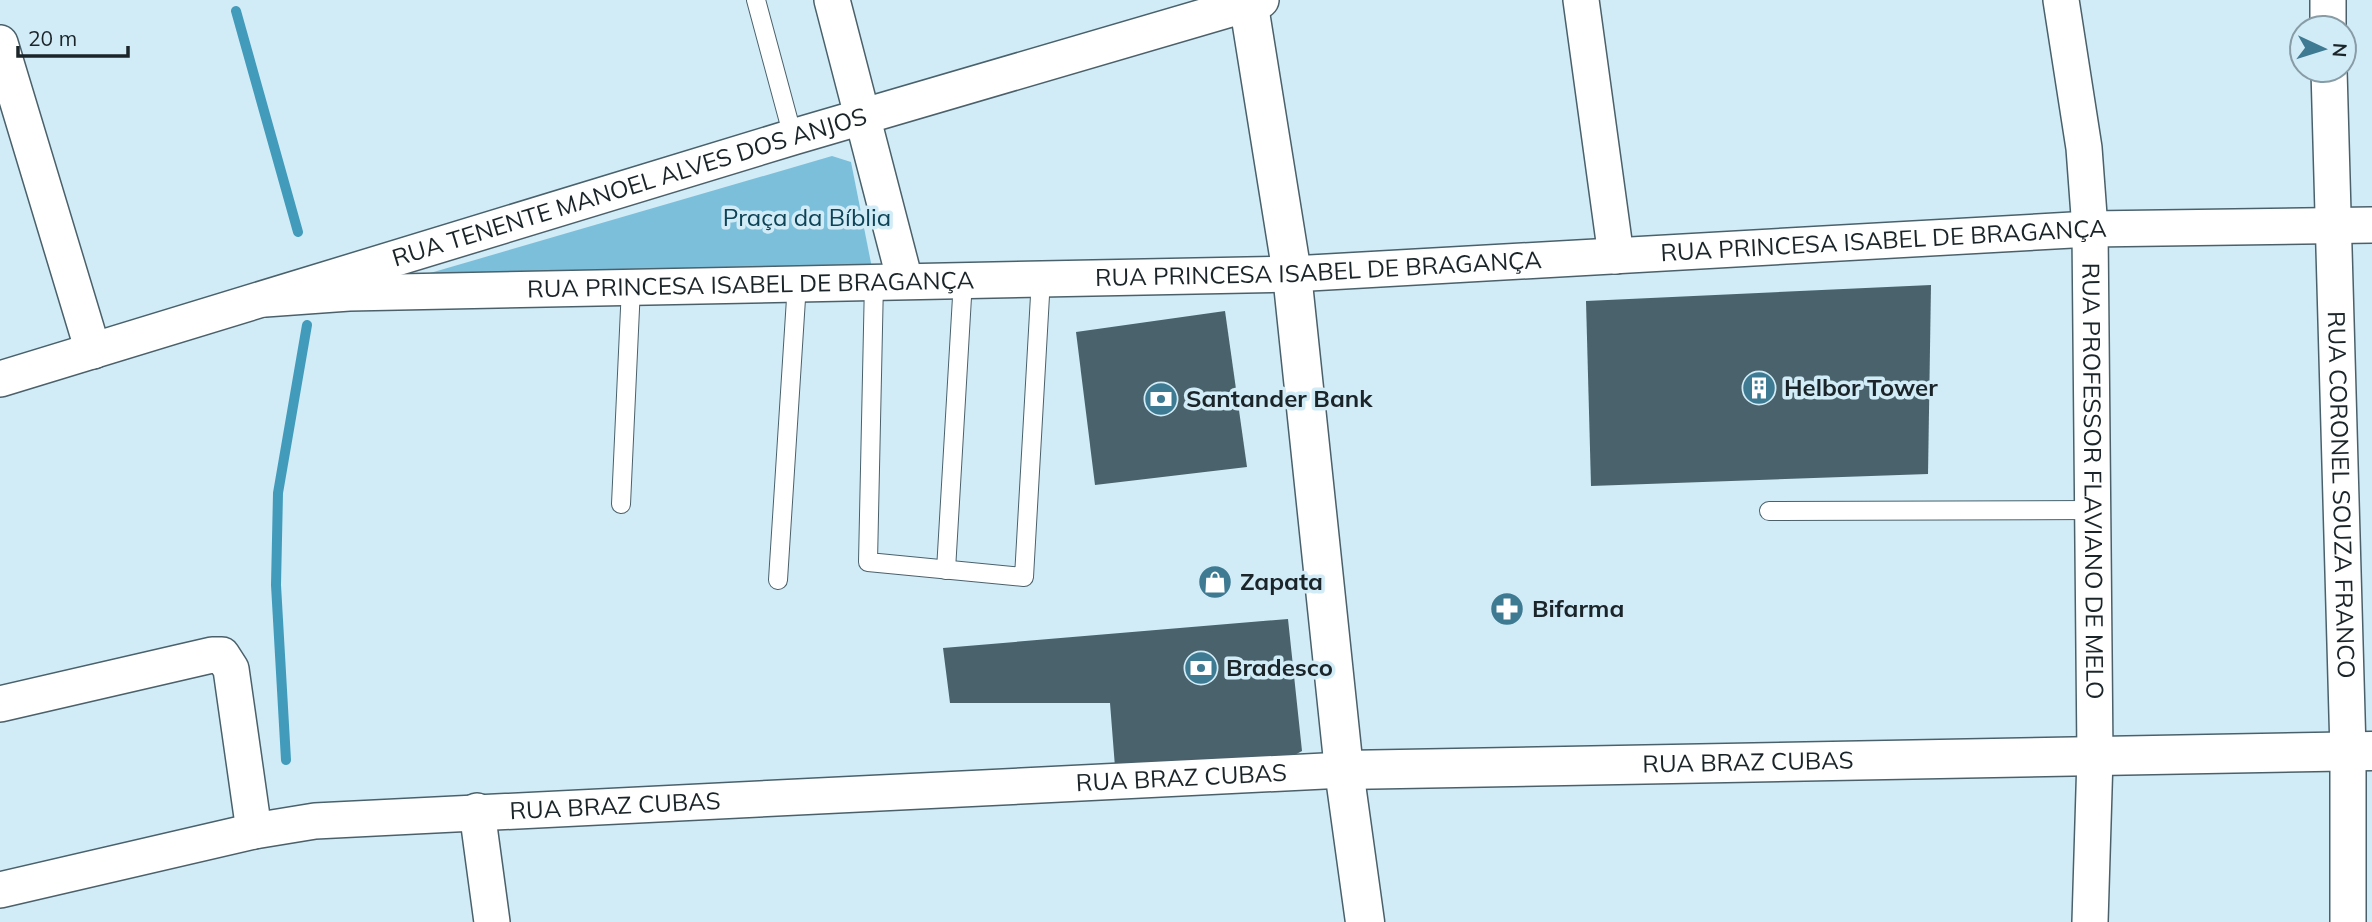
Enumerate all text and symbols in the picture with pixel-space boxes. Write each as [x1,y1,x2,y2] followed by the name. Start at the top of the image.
[18,14,128,58] scale bar
[2288,14,2358,84] north arrow
[28,25,77,51] text: 20 m
[2327,42,2352,58] text: N
[388,100,870,273] street label: RUA TENENTE MANOEL ALVES DOS ANJOS
[723,202,891,232] park label: Praça da Bíblia
[1660,213,2107,267] street label: RUA PRINCESA ISABEL DE BRAGANÇA
[1095,244,1543,292] street label: RUA PRINCESA ISABEL DE BRAGANÇA
[2076,262,2110,700] street label: RUA PROFESSOR FLAVIANO DE MELO
[527,264,975,303] street label: RUA PRINCESA ISABEL DE BRAGANÇA
[2322,311,2362,679] street label: RUA CORONEL SOUZA FRANCO
[1740,369,1778,407] building icon: Helbor Tower
[1784,372,1938,402] place label: Helbor Tower
[1142,380,1180,418] bank icon: Santander Bank
[1186,383,1373,413] place label: Santander Bank
[1196,563,1234,601] shop icon: Zapata
[1240,566,1323,596] place label: Zapata
[1488,590,1526,628] pharmacy icon: Bifarma
[1532,593,1624,623] place label: Bifarma
[1182,649,1220,687] bank icon: Bradesco
[1226,652,1333,682] place label: Bradesco
[1642,745,1854,778] street label: RUA BRAZ CUBAS
[1075,757,1287,797] street label: RUA BRAZ CUBAS
[509,785,721,825] street label: RUA BRAZ CUBAS

